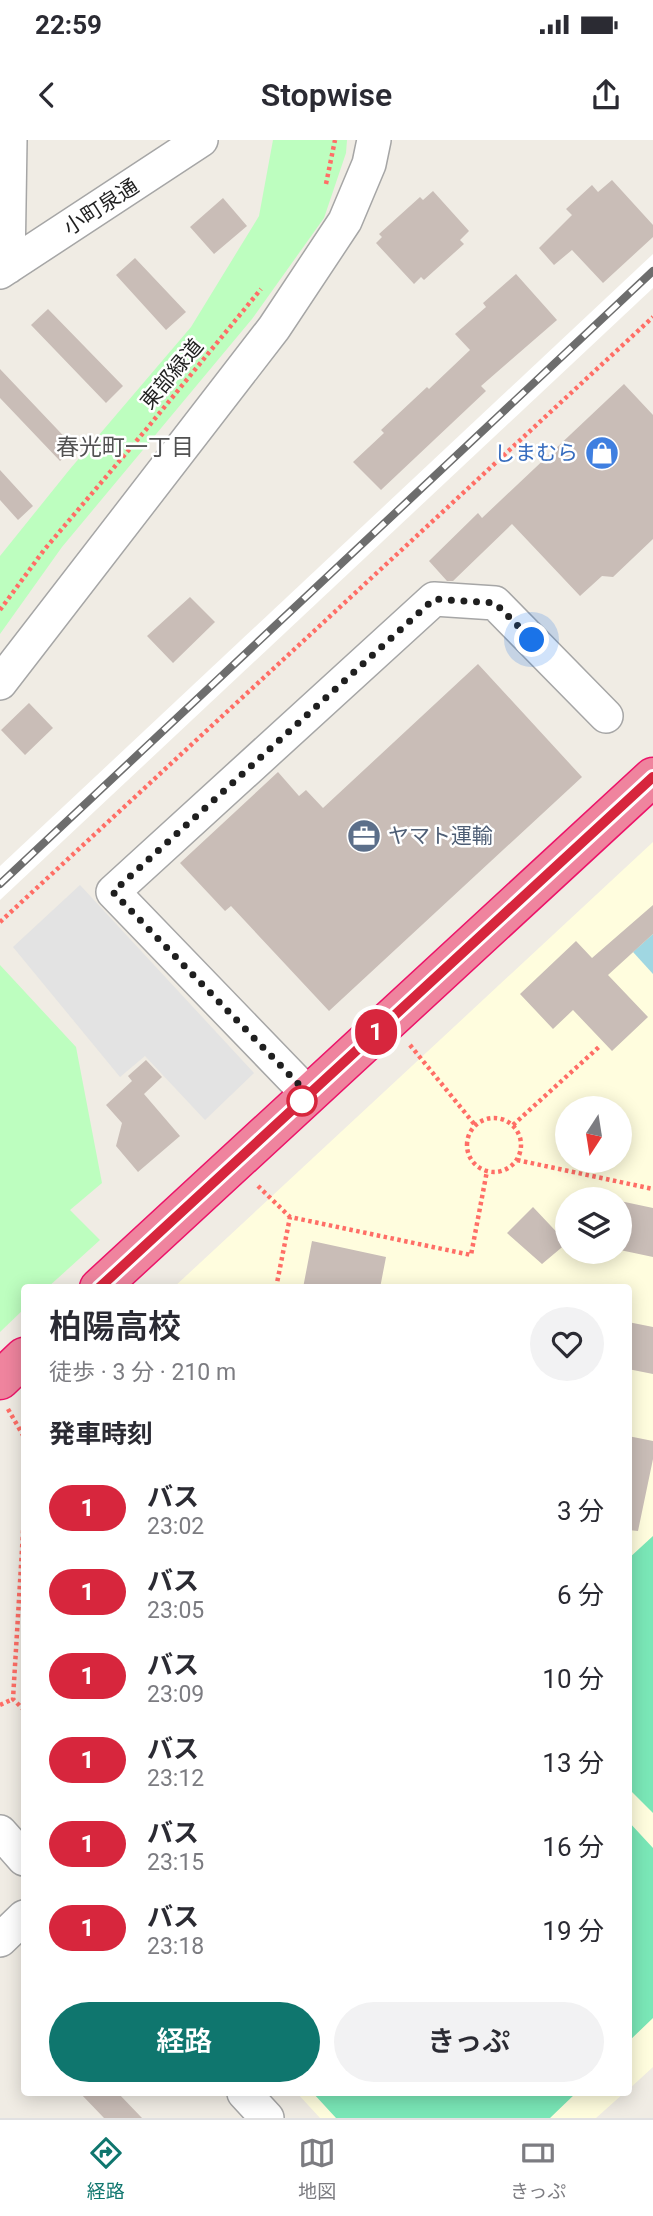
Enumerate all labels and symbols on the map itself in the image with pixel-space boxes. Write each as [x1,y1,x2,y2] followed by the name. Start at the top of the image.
[59,174,143,240] street label: 小町泉通
[136,334,208,414] street label: 東部緑道
[56,434,194,461] district label: 春光町一丁目
[583,434,621,472] shop icon: しまむら
[494,441,578,465] place label: しまむら
[514,622,549,657] your location
[345,817,383,855] office icon: ヤマト運輸
[388,824,493,848] place label: ヤマト運輸
[353,1009,399,1055] line badge: 1
[287,1086,317,1116] unlabelled marker
[555,1096,632,1172] north arrow

